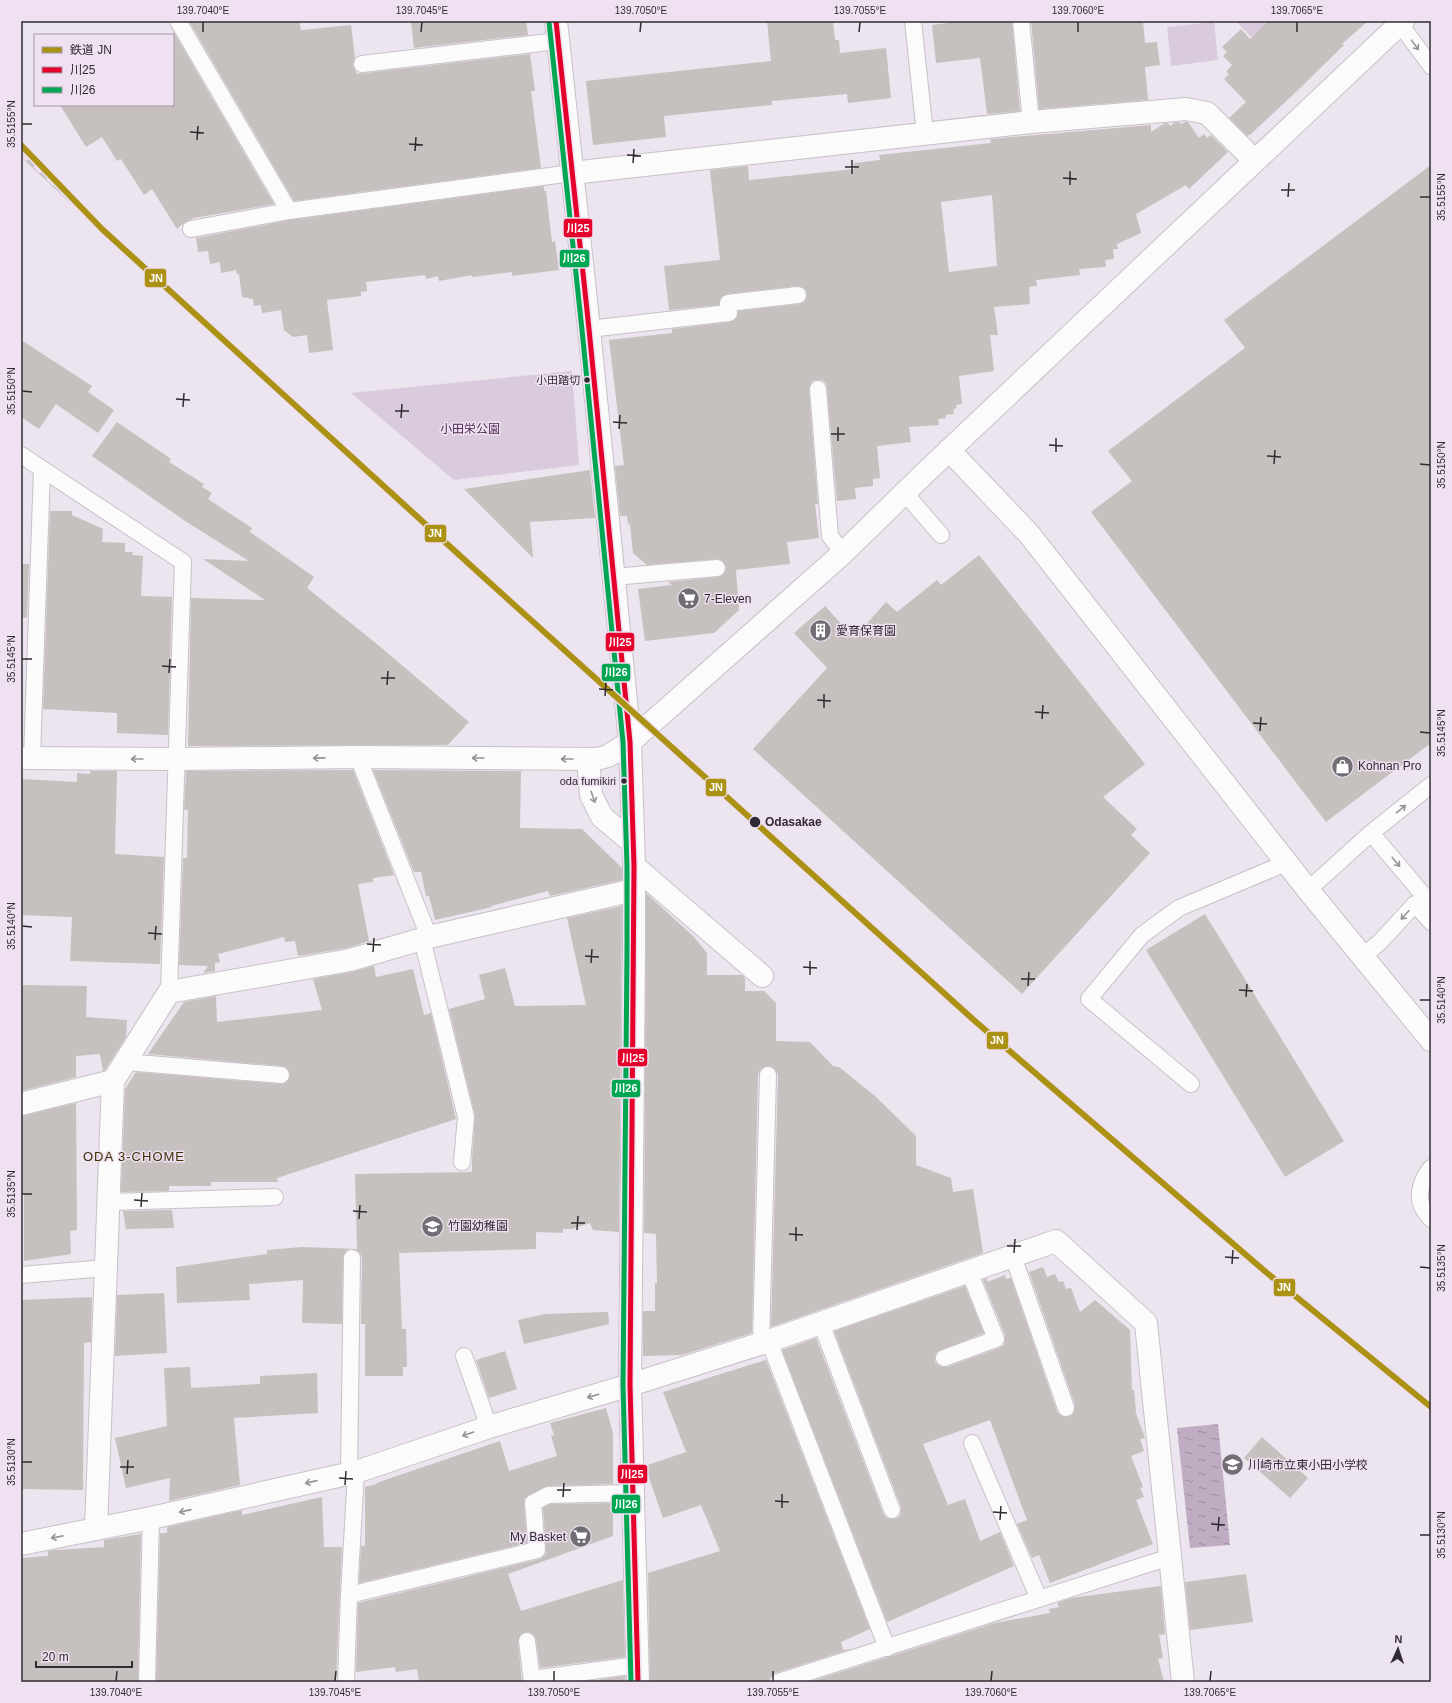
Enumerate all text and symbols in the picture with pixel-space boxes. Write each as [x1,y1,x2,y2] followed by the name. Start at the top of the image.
[177,5,230,16] text: 139.7040°E
[396,5,449,16] text: 139.7045°E
[615,5,668,16] text: 139.7050°E
[834,5,887,16] text: 139.7055°E
[1052,5,1105,16] text: 139.7060°E
[1271,5,1324,16] text: 139.7065°E
[34,34,174,106] legend
[1411,39,1419,50] one-way arrow
[70,43,112,57] text: 鉄道 JN
[70,63,96,77] text: 川25
[70,83,96,97] text: 川26
[6,100,17,148] text: 35.5155°N
[1436,173,1447,221] text: 35.5155°N
[563,218,593,238] line badge: 川25
[566,222,590,234] text: 川25
[559,249,590,268] line badge: 川26
[562,252,586,264] text: 川26
[144,268,167,288] line badge: JN
[149,272,163,284] text: JN
[6,367,17,415] text: 35.5150°N
[536,374,580,386] place label: 小田踏切
[582,375,592,385] marker: 小田踏切
[440,422,500,436] park label: 小田栄公園
[1436,441,1447,489] text: 35.5150°N
[424,524,447,543] line badge: JN
[428,527,442,539] text: JN
[676,586,702,612] supermarket icon: 7-Eleven
[704,592,751,606] place label: 7-Eleven
[807,618,833,644] building icon: 愛育保育園
[836,624,896,638] place label: 愛育保育園
[605,632,635,652] line badge: 川25
[6,635,17,683] text: 35.5145°N
[608,636,632,648] text: 川25
[601,663,631,682] line badge: 川26
[604,666,628,678] text: 川26
[1436,709,1447,757] text: 35.5145°N
[1329,753,1355,779] shop icon: Kohnan Pro
[313,754,326,762] one-way arrow
[472,754,485,762] one-way arrow
[131,755,144,763] one-way arrow
[561,755,574,763] one-way arrow
[1358,759,1422,773] place label: Kohnan Pro
[560,775,616,787] place label: oda fumikiri
[619,776,629,786] marker: oda fumikiri
[705,778,727,797] line badge: JN
[709,781,723,793] text: JN
[590,790,598,802] one-way arrow
[1396,805,1407,813] one-way arrow
[748,815,762,829] marker: Odasakae
[765,815,822,829] place label: Odasakae
[1392,857,1401,868] one-way arrow
[6,902,17,950] text: 35.5140°N
[1401,909,1410,919] one-way arrow
[1436,976,1447,1024] text: 35.5140°N
[986,1031,1009,1050] line badge: JN
[990,1034,1004,1046] text: JN
[617,1048,648,1067] line badge: 川25
[621,1052,645,1064] text: 川25
[611,1079,641,1098] line badge: 川26
[614,1082,638,1094] text: 川26
[83,1149,185,1164] district label: ODA 3-CHOME
[6,1170,17,1218] text: 35.5135°N
[419,1213,445,1239] school or university icon: 竹園幼稚園
[448,1219,508,1233] place label: 竹園幼稚園
[1436,1244,1447,1292] text: 35.5135°N
[1273,1278,1296,1297] line badge: JN
[1277,1281,1291,1293] text: JN
[586,1393,599,1400] one-way arrow
[463,1430,475,1438] one-way arrow
[6,1438,17,1486] text: 35.5130°N
[1220,1452,1246,1478] school or university icon: 川崎市立東小田小学校
[1248,1458,1368,1472] place label: 川崎市立東小田小学校
[617,1464,648,1484] line badge: 川25
[620,1468,644,1480] text: 川25
[305,1478,318,1486] one-way arrow
[611,1494,641,1514] line badge: 川26
[614,1498,638,1510] text: 川26
[178,1507,191,1515] one-way arrow
[1436,1511,1447,1559] text: 35.5130°N
[568,1524,594,1550] supermarket icon: My Basket
[510,1530,567,1544] place label: My Basket
[51,1533,64,1541] one-way arrow
[1378,1629,1418,1669] north arrow
[1394,1633,1403,1645] text: N
[36,1643,132,1669] scale bar
[42,1650,69,1664] text: 20 m
[90,1687,143,1698] text: 139.7040°E
[309,1687,362,1698] text: 139.7045°E
[528,1687,581,1698] text: 139.7050°E
[747,1687,800,1698] text: 139.7055°E
[965,1687,1018,1698] text: 139.7060°E
[1184,1687,1237,1698] text: 139.7065°E

